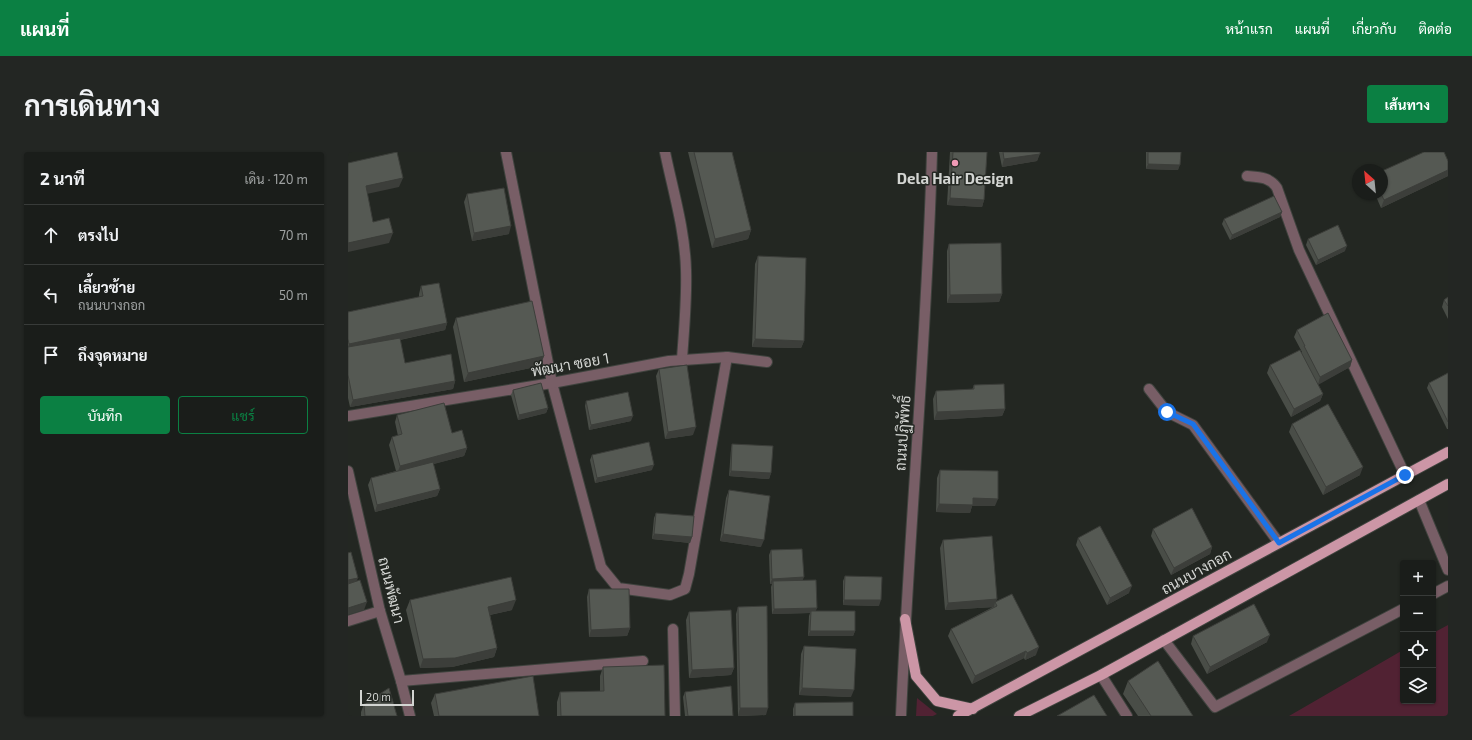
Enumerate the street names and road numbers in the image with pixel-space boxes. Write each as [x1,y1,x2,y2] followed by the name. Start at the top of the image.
[529,348,611,380] street label: พัฒนา ซอย 1
[885,394,916,471] street label: ถนนปฏิพัทธิ์
[1158,544,1234,598] street label: ถนนบางกอก
[375,555,409,625] street label: ถนนพัฒนา

